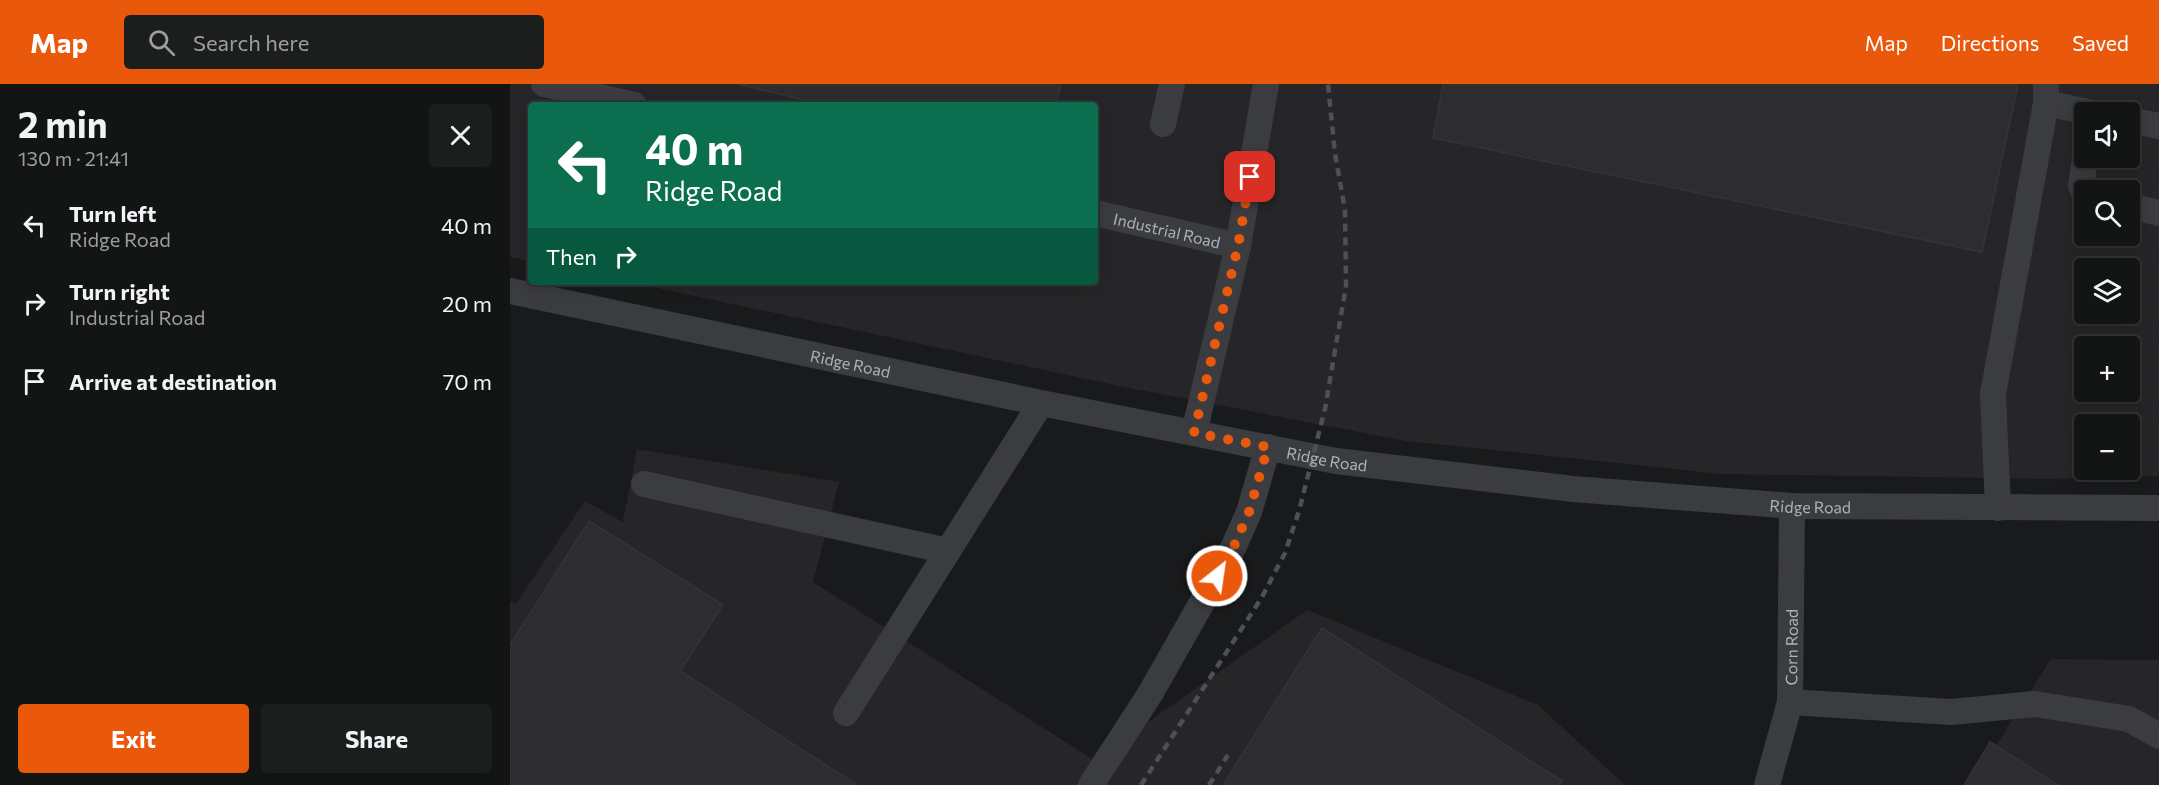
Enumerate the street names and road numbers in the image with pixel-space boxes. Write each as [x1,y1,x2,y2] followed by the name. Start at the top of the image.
[1112,208,1222,251] street label: Industrial Road
[809,345,892,381] street label: Ridge Road
[1285,442,1368,474] street label: Ridge Road
[1769,495,1851,516] street label: Ridge Road
[1781,609,1800,686] street label: Corn Road

